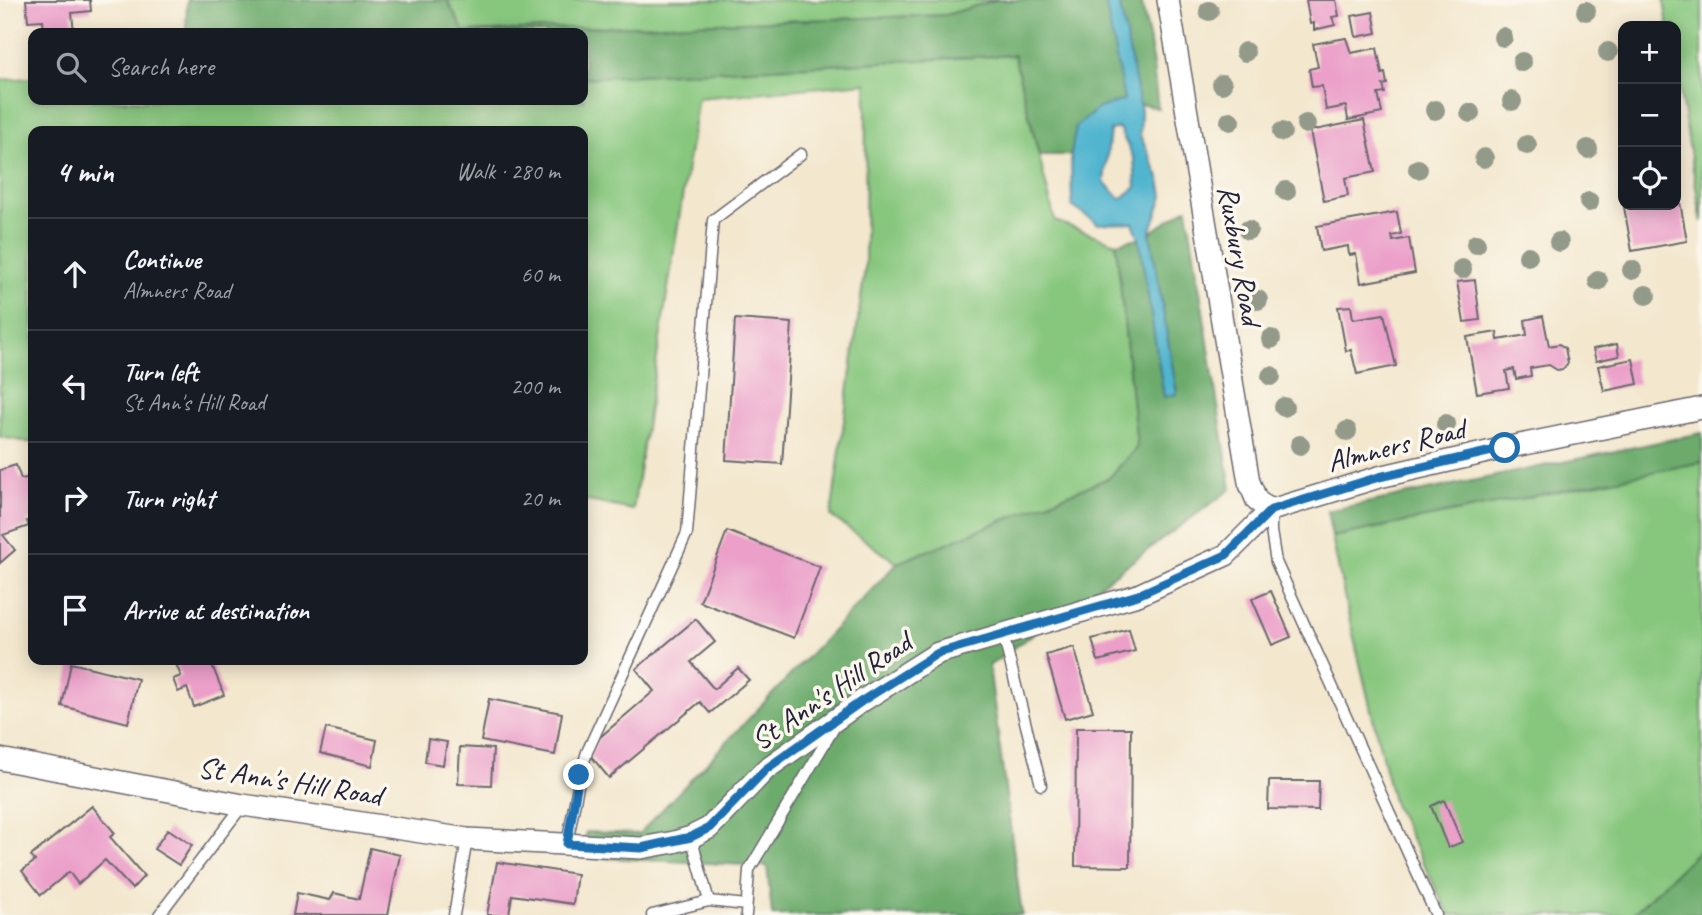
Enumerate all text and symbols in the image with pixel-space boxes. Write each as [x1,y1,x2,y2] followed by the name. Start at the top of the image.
[1618,21,1681,210] map controls
[1618,21,1681,84] button: +
[28,28,588,105] search box
[52,48,90,86] icon: search
[108,50,214,83] text: Search here
[1618,84,1681,147] button: −
[1618,147,1681,210] button: locate
[56,153,113,191] text: 4 min
[456,157,560,186] text: Walk · 280 m
[1209,182,1272,332] street label: Ruxbury Road
[123,243,201,276] text: Continue
[56,255,94,293] icon: ahead
[521,260,560,289] text: 60 m
[123,276,231,305] text: Almners Road
[123,355,198,388] text: Turn left
[56,367,94,405] icon: left
[511,372,560,401] text: 200 m
[123,388,265,417] text: St Ann's Hill Road
[1323,409,1473,480] street label: Almners Road
[1489,432,1520,463] route start
[56,479,94,517] icon: right
[123,482,214,515] text: Turn right
[521,484,560,513] text: 20 m
[56,591,94,629] icon: arrive
[123,594,309,627] text: Arrive at destination
[744,621,922,759] street label: St Ann's Hill Road
[196,748,389,815] street label: St Ann's Hill Road
[563,759,594,790] route end

